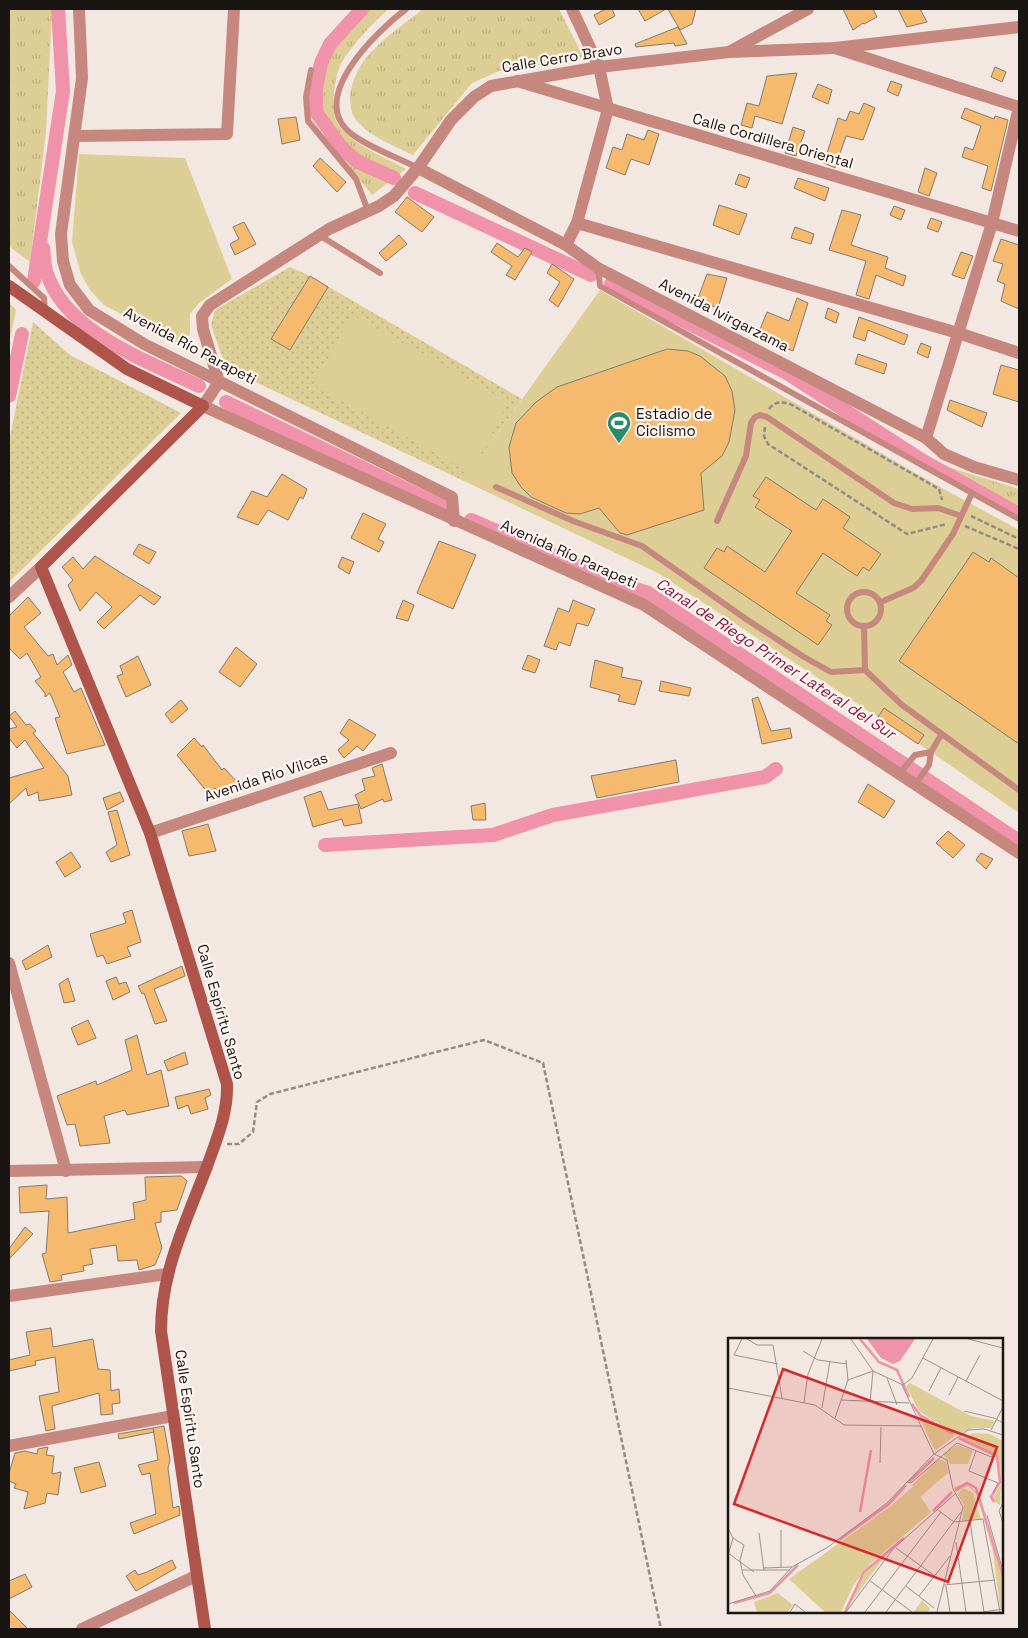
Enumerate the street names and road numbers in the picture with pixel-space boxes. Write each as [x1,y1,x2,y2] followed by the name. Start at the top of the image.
[500,39,623,76] street label: Calle Cerro Bravo
[691,108,856,173] street label: Calle Cordillera Oriental
[656,274,793,356] street label: Avenida Ivirgarzama
[121,303,260,389] street label: Avenida Río Parapeti
[498,515,640,592] street label: Avenida Río Parapeti
[202,748,330,805] street label: Avenida Río Vilcas
[193,942,250,1082] street label: Calle Espíritu Santo
[171,1348,210,1490] street label: Calle Espíritu Santo

